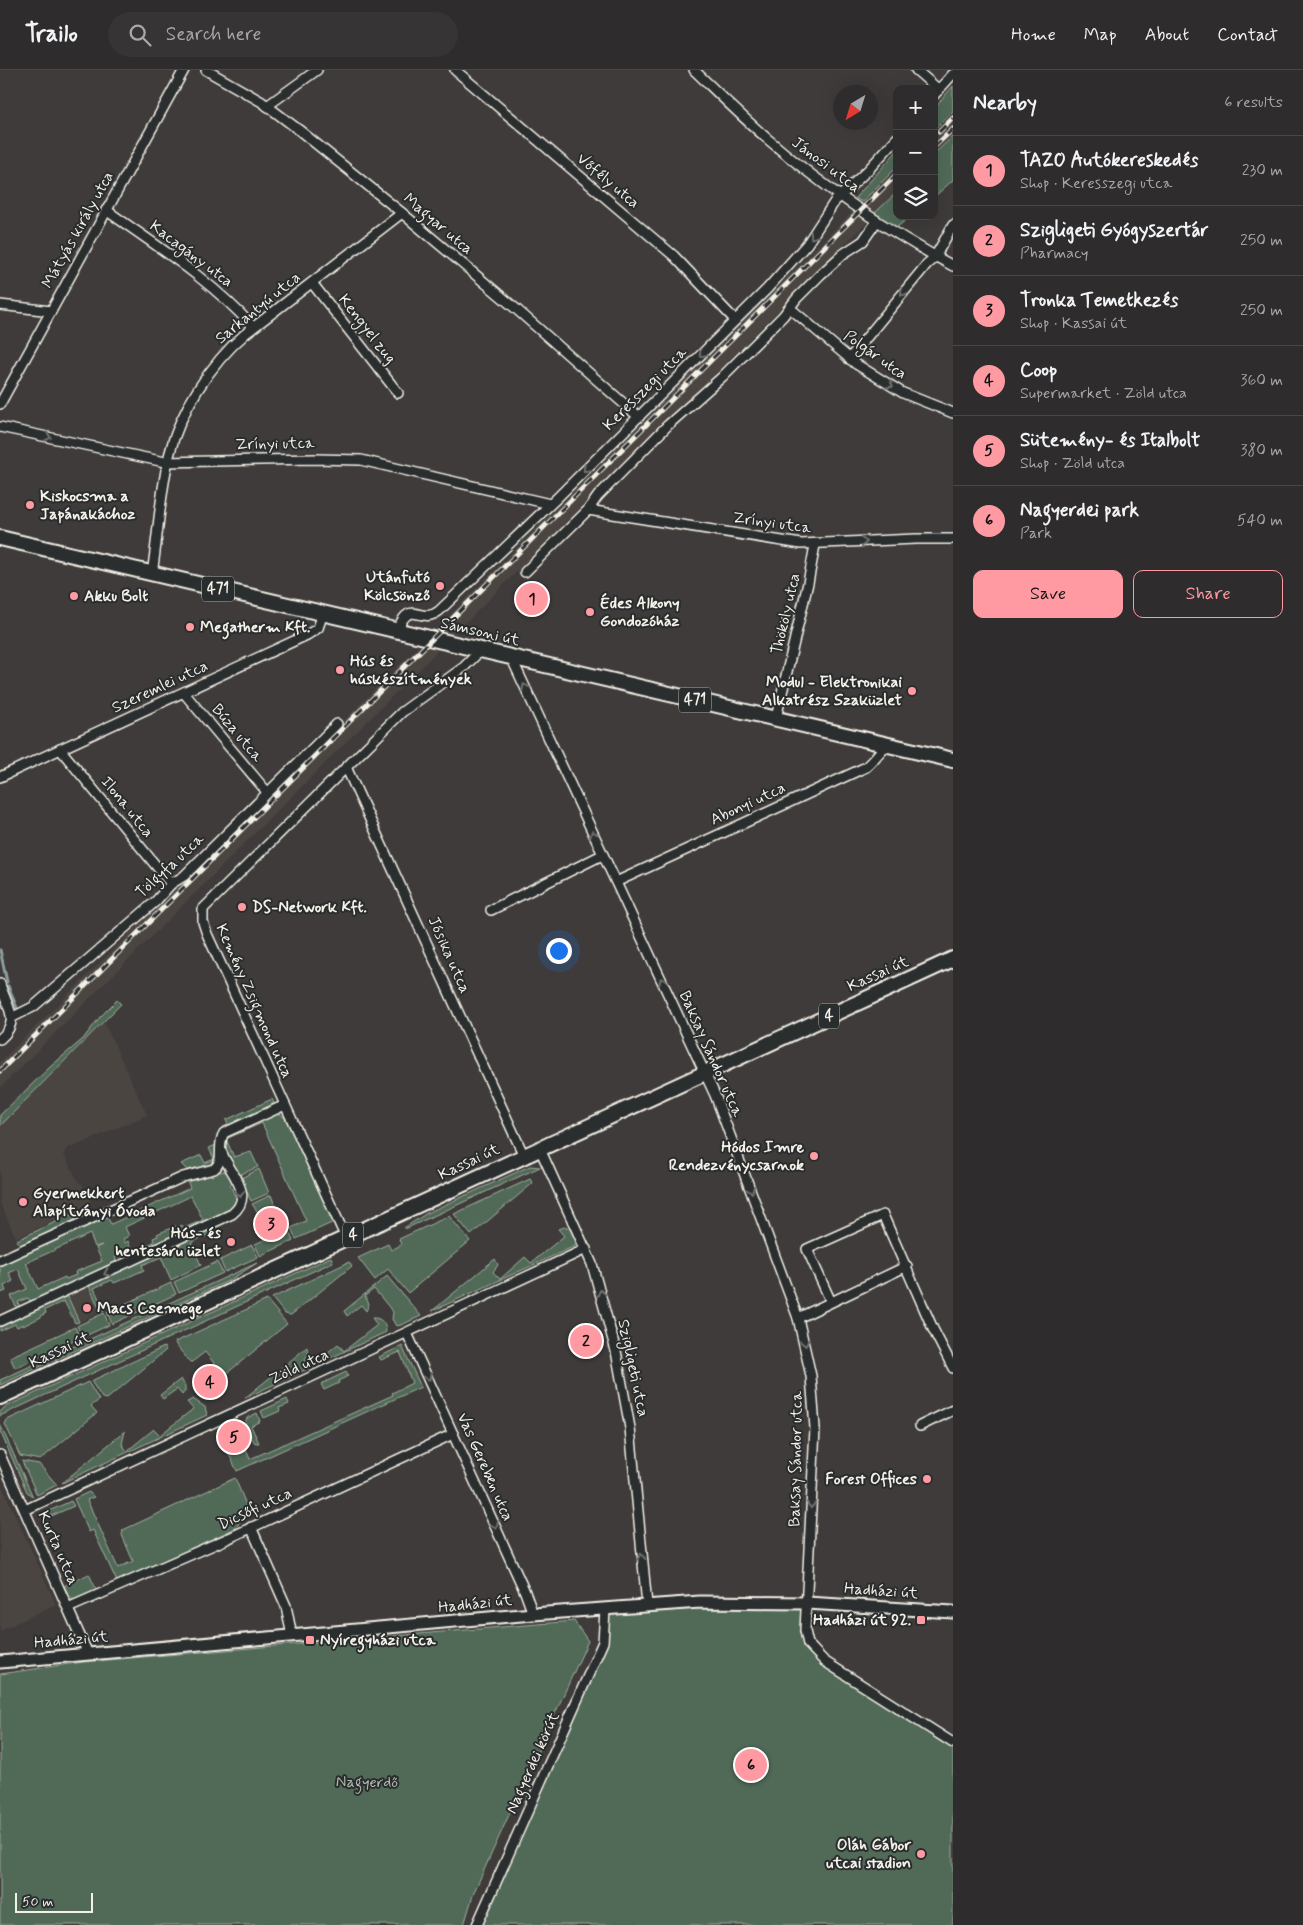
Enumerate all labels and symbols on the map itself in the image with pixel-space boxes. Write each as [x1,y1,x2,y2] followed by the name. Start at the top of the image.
[833,85,878,130] north arrow
[787,132,865,198] street label: Jánosi utca
[572,149,644,213] street label: Vőfély utca
[37,168,119,292] street label: Mátyás király utca
[398,189,477,260] street label: Magyar utca
[144,216,237,293] street label: Kacagány utca
[809,231,819,240] one-way arrow
[211,267,305,349] street label: Sarkantyú utca
[901,287,909,296] one-way arrow
[332,290,401,369] street label: Kengyel zug
[839,326,911,385] street label: Polgár utca
[598,342,693,436] street label: Keresszegi utca
[698,348,707,357] one-way arrow
[885,379,894,389] one-way arrow
[43,431,52,442] one-way arrow
[235,433,315,455] street label: Zrínyi utca
[583,463,592,472] one-way arrow
[40,486,136,525] place label: Kiskocsma a Japánakáchoz
[24,499,36,511] marker: Kiskocsma a Japánakáchoz
[731,507,813,539] street label: Zrínyi utca
[860,536,868,547] one-way arrow
[364,567,430,606] place label: Utánfutó Kölcsönző
[766,571,806,657] street label: Thököly utca
[202,576,234,602] road number: 471
[434,580,446,592] marker: Utánfutó Kölcsönző
[516,580,548,618] pin: 1
[84,586,148,607] place label: Akku Bolt
[68,590,80,602] marker: Akku Bolt
[600,592,680,632] place label: Édes Alkony Gondozóház
[584,606,596,618] marker: Édes Alkony Gondozóház
[438,613,522,651] street label: Sámsoni út
[200,617,310,640] place label: Megatherm Kft.
[184,621,196,633] marker: Megatherm Kft.
[350,651,472,690] place label: Hús és húskészítmények
[109,655,212,718] street label: Szeremlei utca
[334,664,346,676] marker: Hús és húskészítmények
[762,672,902,711] place label: Modul - Elektronikai Alkatrész Szaküzlet
[520,683,531,692] one-way arrow
[906,685,918,697] marker: Modul - Elektronikai Alkatrész Szaküzlet
[679,688,711,712] road number: 471
[207,700,268,767] street label: Búza utca
[96,772,158,842] street label: Ilona utca
[707,777,789,831] street label: Abonyi utca
[131,829,210,904] street label: Tölgyfa utca
[589,830,599,839] one-way arrow
[252,897,367,918] place label: DS-Network Kft.
[236,901,248,913] marker: DS-Network Kft.
[423,913,475,997] street label: Jósika utca
[210,921,298,1082] street label: Kemény Zsigmond utca
[546,938,572,964] your location
[844,951,913,997] street label: Kassai út
[658,977,668,986] one-way arrow
[674,988,748,1121] street label: Baksay Sándor utca
[819,1004,839,1028] road number: 4
[669,1137,804,1176] place label: Hódos Imre Rendezvénycsarnok
[435,1138,504,1185] street label: Kassai út
[808,1150,820,1162] marker: Hódos Imre Rendezvénycsarnok
[33,1183,156,1222] place label: Gyermekkert Alapítványi Óvoda
[745,1185,755,1194] one-way arrow
[235,1190,246,1198] one-way arrow
[17,1196,29,1208] marker: Gyermekkert Alapítványi Óvoda
[255,1205,287,1243] pin: 3
[343,1222,363,1248] road number: 4
[115,1223,222,1262] place label: Hús- és hentesáru üzlet
[225,1236,237,1248] marker: Hús- és hentesáru üzlet
[103,1266,112,1277] one-way arrow
[596,1289,606,1298] one-way arrow
[97,1298,203,1320] place label: Macs Csemege
[81,1302,93,1314] marker: Macs Csemege
[611,1317,654,1419] street label: Szigligeti utca
[570,1322,602,1360] pin: 2
[26,1326,95,1373] street label: Kassai út
[799,1339,809,1348] one-way arrow
[266,1344,332,1390] street label: Zöld utca
[194,1363,226,1401] pin: 4
[421,1372,432,1381] one-way arrow
[784,1391,808,1527] street label: Baksay Sándor utca
[452,1410,518,1525] street label: Vas Gereben utca
[218,1418,250,1456] pin: 5
[825,1469,917,1490] place label: Forest Offices
[921,1473,933,1485] marker: Forest Offices
[215,1483,295,1535] street label: Dicsőfi utca
[806,1501,817,1509] one-way arrow
[32,1508,84,1588] street label: Kurta utca
[488,1520,499,1529] one-way arrow
[636,1552,647,1560] one-way arrow
[843,1578,919,1604] street label: Hadházi út
[437,1590,513,1618] street label: Hadházi út
[813,1610,911,1631] place label: Hadházi út 92.
[915,1614,927,1626] marker: Hadházi út 92.
[33,1626,109,1654] street label: Hadházi út
[320,1630,436,1653] place label: Nyíregyházi utca
[304,1634,316,1646] marker: Nyíregyházi utca
[501,1708,566,1818] street label: Nagyerdei körút
[735,1746,767,1784] pin: 6
[336,1772,398,1794] park label: Nagyerdő
[826,1835,911,1874] place label: Oláh Gábor utcai stadion
[915,1848,927,1860] marker: Oláh Gábor utcai stadion
[15,1890,92,1913] scale bar

